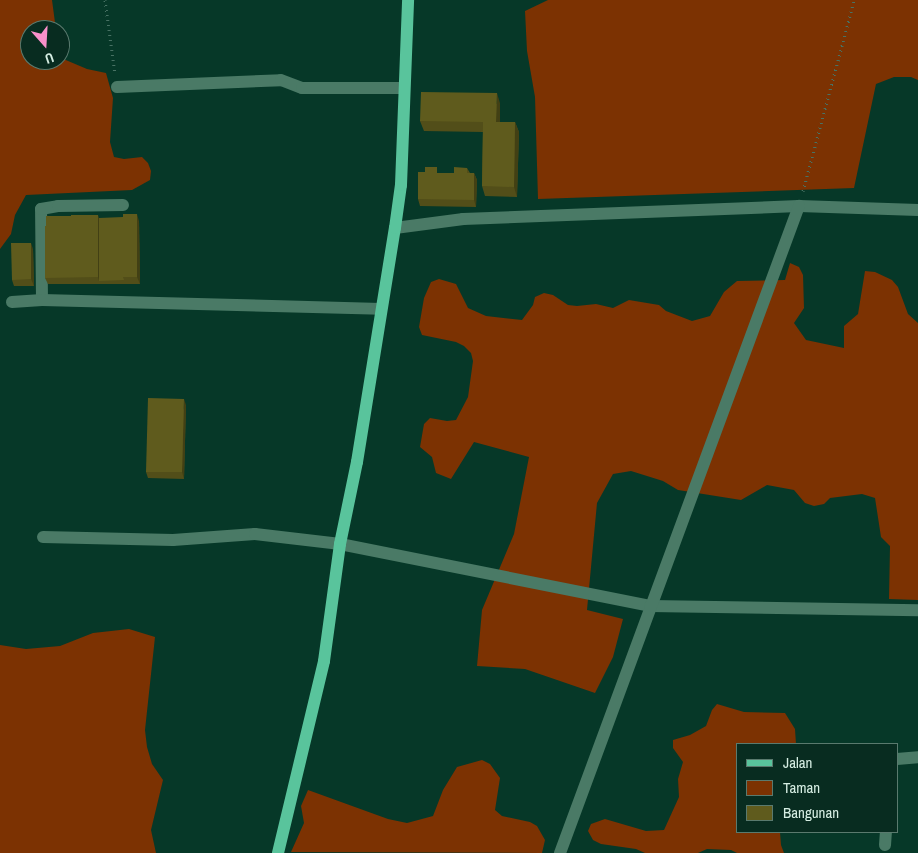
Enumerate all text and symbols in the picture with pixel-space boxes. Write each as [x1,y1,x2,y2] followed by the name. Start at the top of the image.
[20,20,70,70] north arrow
[43,48,56,68] text: U
[736,743,898,833] legend
[783,752,812,773] text: Jalan
[783,777,820,798] text: Taman
[783,802,839,823] text: Bangunan

